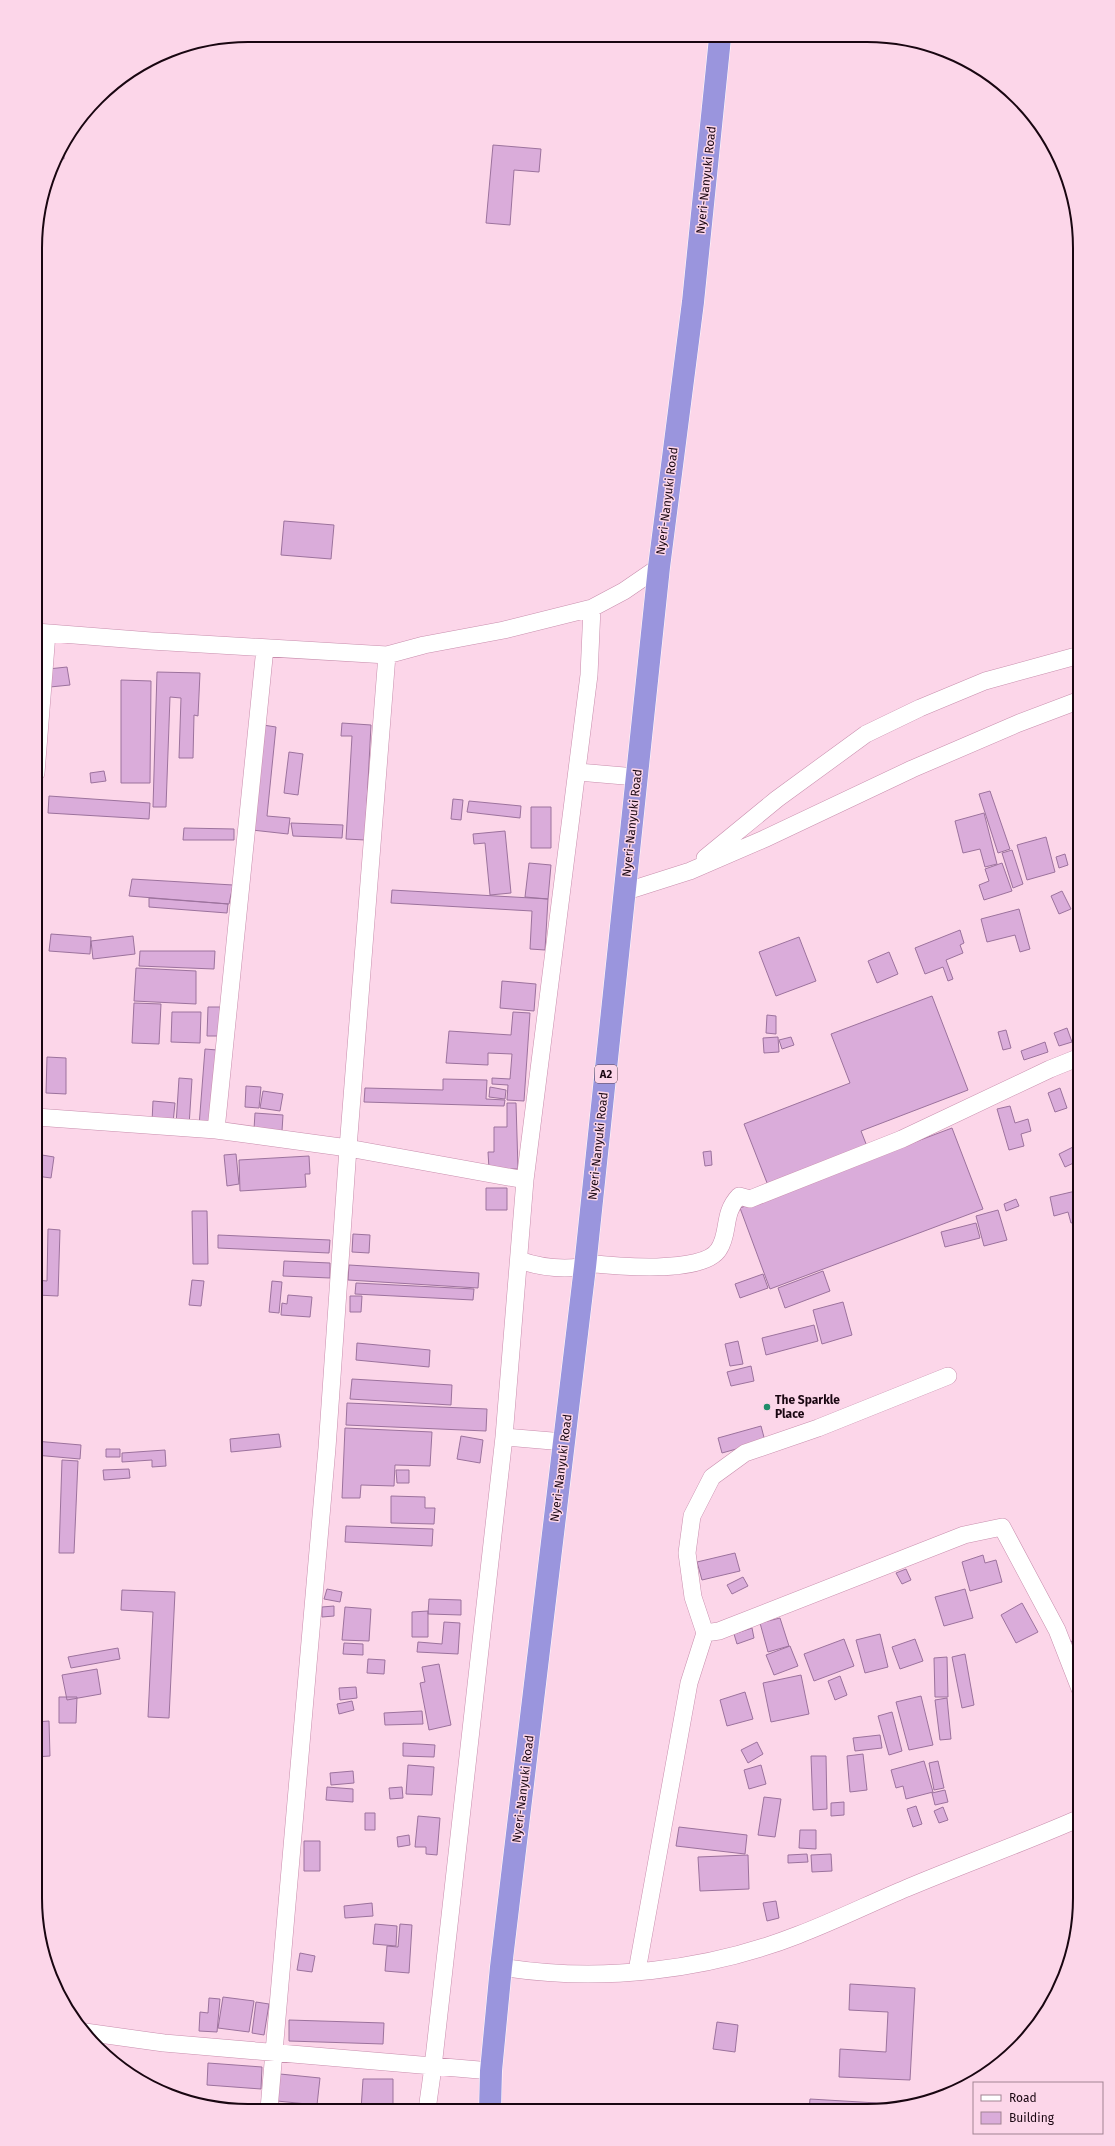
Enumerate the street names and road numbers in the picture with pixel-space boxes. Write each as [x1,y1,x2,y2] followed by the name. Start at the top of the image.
[693,125,719,235] street label: Nyeri-Nanyuki Road
[653,446,681,556] street label: Nyeri-Nanyuki Road
[619,768,645,878] street label: Nyeri-Nanyuki Road
[595,1065,617,1083] road number: A2
[585,1091,611,1201] street label: Nyeri-Nanyuki Road
[547,1413,575,1523] street label: Nyeri-Nanyuki Road
[509,1734,537,1844] street label: Nyeri-Nanyuki Road

